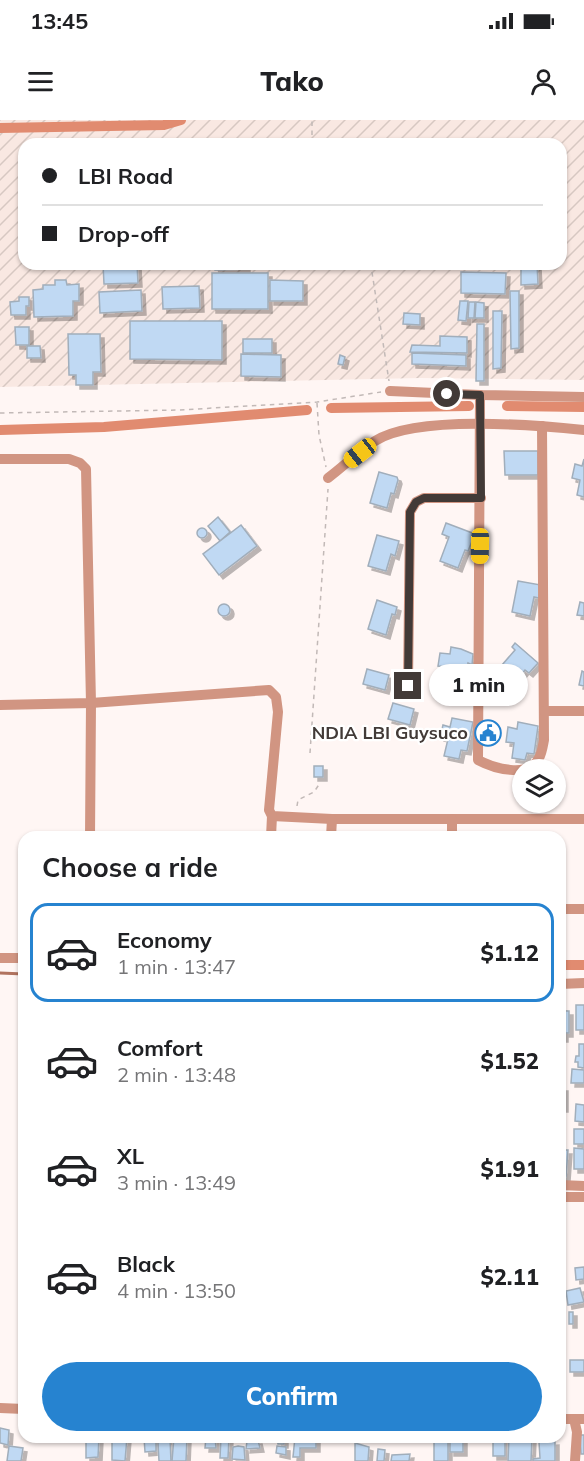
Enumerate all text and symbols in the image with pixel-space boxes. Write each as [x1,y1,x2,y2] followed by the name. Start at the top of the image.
[30,7,88,35] text: 13:45
[260,64,324,98] text: Tako
[24,65,57,98] icon: menu
[527,65,560,98] icon: person
[78,162,173,190] text: LBI Road
[78,220,169,248] text: Drop-off
[433,380,460,407] route start
[340,435,380,471] car
[471,528,489,564] car
[429,665,528,707] callout: 1 min
[394,672,421,699] route end
[452,672,505,697] text: 1 min
[473,718,503,748] public building icon: NDIA LBI Guysuco
[312,721,468,744] place label: NDIA LBI Guysuco
[512,759,566,813] map controls
[512,759,566,813] button: layers
[42,850,218,884] text: Choose a ride
[45,926,99,980] icon: car
[117,926,212,954] text: Economy
[480,939,539,967] text: $1.12
[117,954,236,979] text: 1 min · 13:47
[45,1034,99,1088] icon: car
[117,1034,203,1062] text: Comfort
[480,1047,539,1075] text: $1.52
[117,1062,236,1087] text: 2 min · 13:48
[45,1142,99,1196] icon: car
[117,1142,144,1170] text: XL
[480,1155,539,1183] text: $1.91
[117,1170,236,1195] text: 3 min · 13:49
[45,1250,99,1304] icon: car
[117,1250,175,1278] text: Black
[480,1263,539,1291] text: $2.11
[117,1278,236,1303] text: 4 min · 13:50
[42,1362,542,1431] button: Confirm

